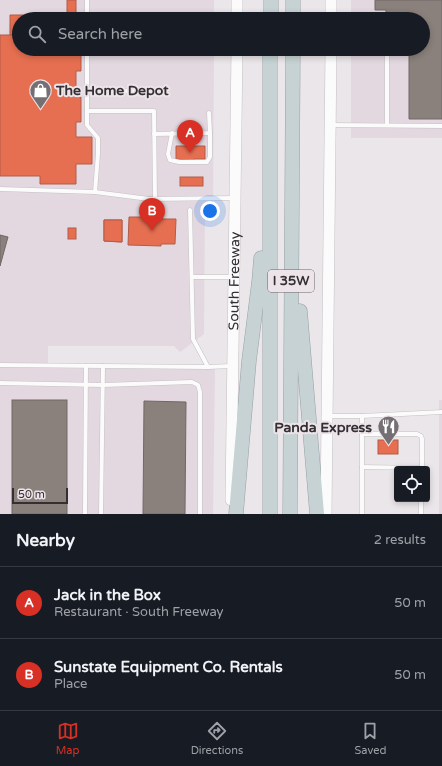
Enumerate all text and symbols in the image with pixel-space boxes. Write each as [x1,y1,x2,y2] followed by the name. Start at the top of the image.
[12,12,430,56] search box
[26,23,48,45] icon: search
[58,25,142,43] text: Search here
[27,77,53,110] shop icon: The Home Depot
[55,82,169,99] place label: The Home Depot
[177,120,203,153] pin: A
[139,198,165,231] pin: B
[200,201,220,221] your location
[225,231,243,330] street label: South Freeway
[268,270,314,292] road number: I 35W
[375,414,401,447] restaurant icon: Panda Express
[274,419,372,436] place label: Panda Express
[394,466,430,502] map controls
[394,466,430,502] button: locate
[12,486,68,505] scale bar
[18,488,45,501] text: 50 m
[16,530,75,551] text: Nearby
[374,532,426,548] text: 2 results
[54,586,161,604] text: Jack in the Box
[24,595,34,611] text: A
[394,595,426,611] text: 50 m
[54,604,224,620] text: Restaurant · South Freeway
[54,658,283,676] text: Sunstate Equipment Co. Rentals
[24,667,34,683] text: B
[394,667,426,683] text: 50 m
[54,676,87,692] text: Place
[56,720,79,757] tab: Map
[191,720,243,757] tab: Directions
[355,720,386,757] tab: Saved

